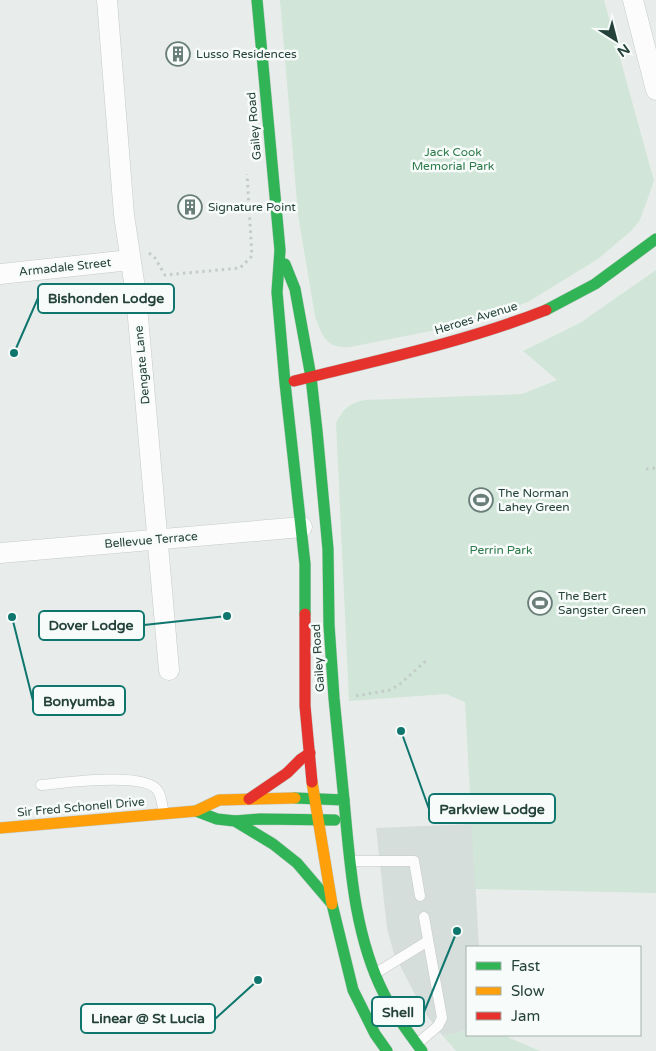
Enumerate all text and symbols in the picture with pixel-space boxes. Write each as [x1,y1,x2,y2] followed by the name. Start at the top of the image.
[591,15,641,65] north arrow
[614,40,633,60] text: N
[165,41,191,67] building icon: Lusso Residences
[196,47,297,61] place label: Lusso Residences
[244,91,264,161] street label: Gailey Road
[412,145,495,173] park label: Jack Cook Memorial Park
[177,194,203,220] building icon: Signature Point
[208,200,296,214] place label: Signature Point
[18,255,112,279] street label: Armadale Street
[38,284,174,313] callout: Bishonden Lodge
[48,290,164,307] text: Bishonden Lodge
[433,299,519,337] street label: Heroes Avenue
[132,325,152,405] street label: Dengate Lane
[498,486,570,514] place label: The Norman Lahey Green
[468,487,494,513] sports icon: The Norman Lahey Green
[104,529,199,551] street label: Bellevue Terrace
[470,543,533,557] park label: Perrin Park
[558,589,646,617] place label: The Bert Sangster Green
[527,590,553,616] sports icon: The Bert Sangster Green
[39,611,144,640] callout: Dover Lodge
[48,617,134,634] text: Dover Lodge
[309,623,327,693] street label: Gailey Road
[33,686,125,715] callout: Bonyumba
[43,693,115,710] text: Bonyumba
[17,794,146,820] street label: Sir Fred Schonell Drive
[429,794,555,823] callout: Parkview Lodge
[439,801,545,818] text: Parkview Lodge
[466,946,641,1036] legend
[511,957,541,975] text: Fast
[511,982,545,1000] text: Slow
[372,997,424,1026] callout: Shell
[81,1004,215,1033] callout: Linear @ St Lucia
[382,1004,414,1021] text: Shell
[511,1007,540,1025] text: Jam
[91,1010,205,1027] text: Linear @ St Lucia

